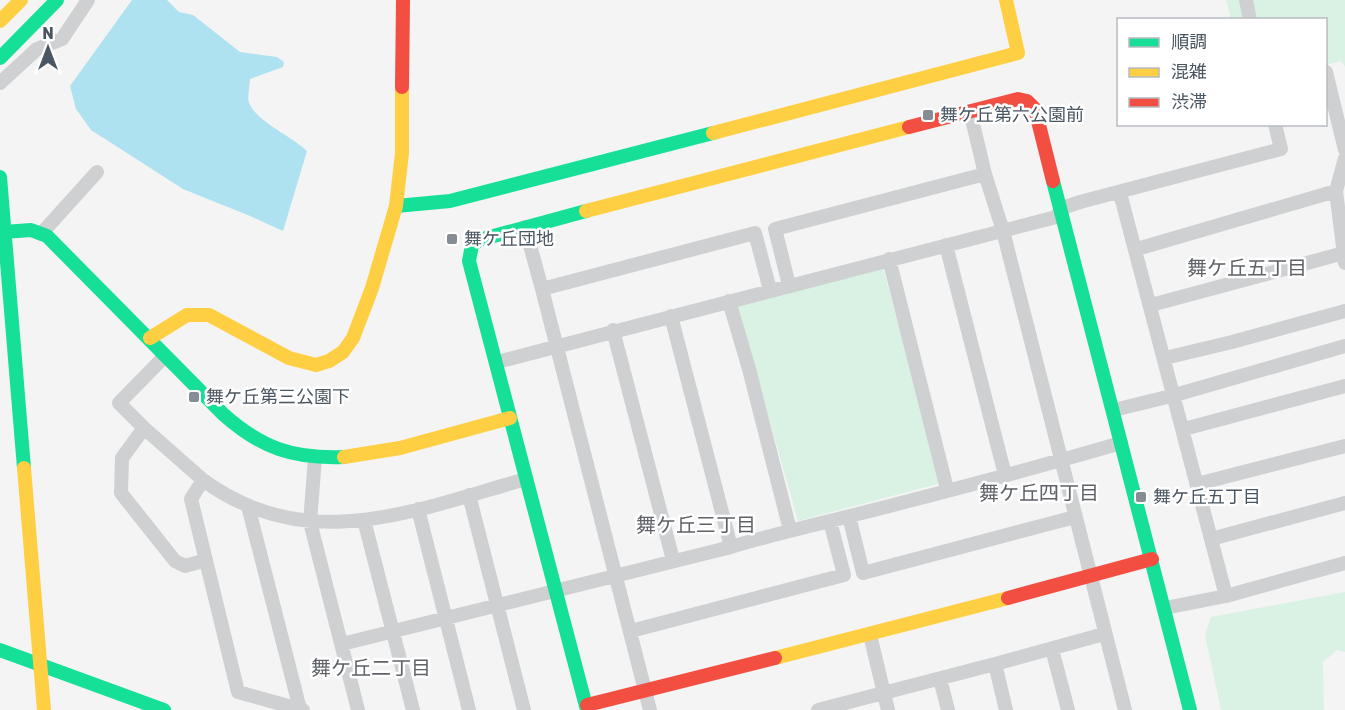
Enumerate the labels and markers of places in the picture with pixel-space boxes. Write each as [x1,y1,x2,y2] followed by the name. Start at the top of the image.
[940,104,1084,126] place label: 舞ケ丘第六公園前
[921,108,935,122] marker: 舞ケ丘第六公園前
[464,228,554,250] place label: 舞ケ丘団地
[445,232,459,246] marker: 舞ケ丘団地
[206,386,350,408] place label: 舞ケ丘第三公園下
[187,390,201,404] marker: 舞ケ丘第三公園下
[1153,486,1261,508] place label: 舞ケ丘五丁目
[1134,490,1148,504] marker: 舞ケ丘五丁目

